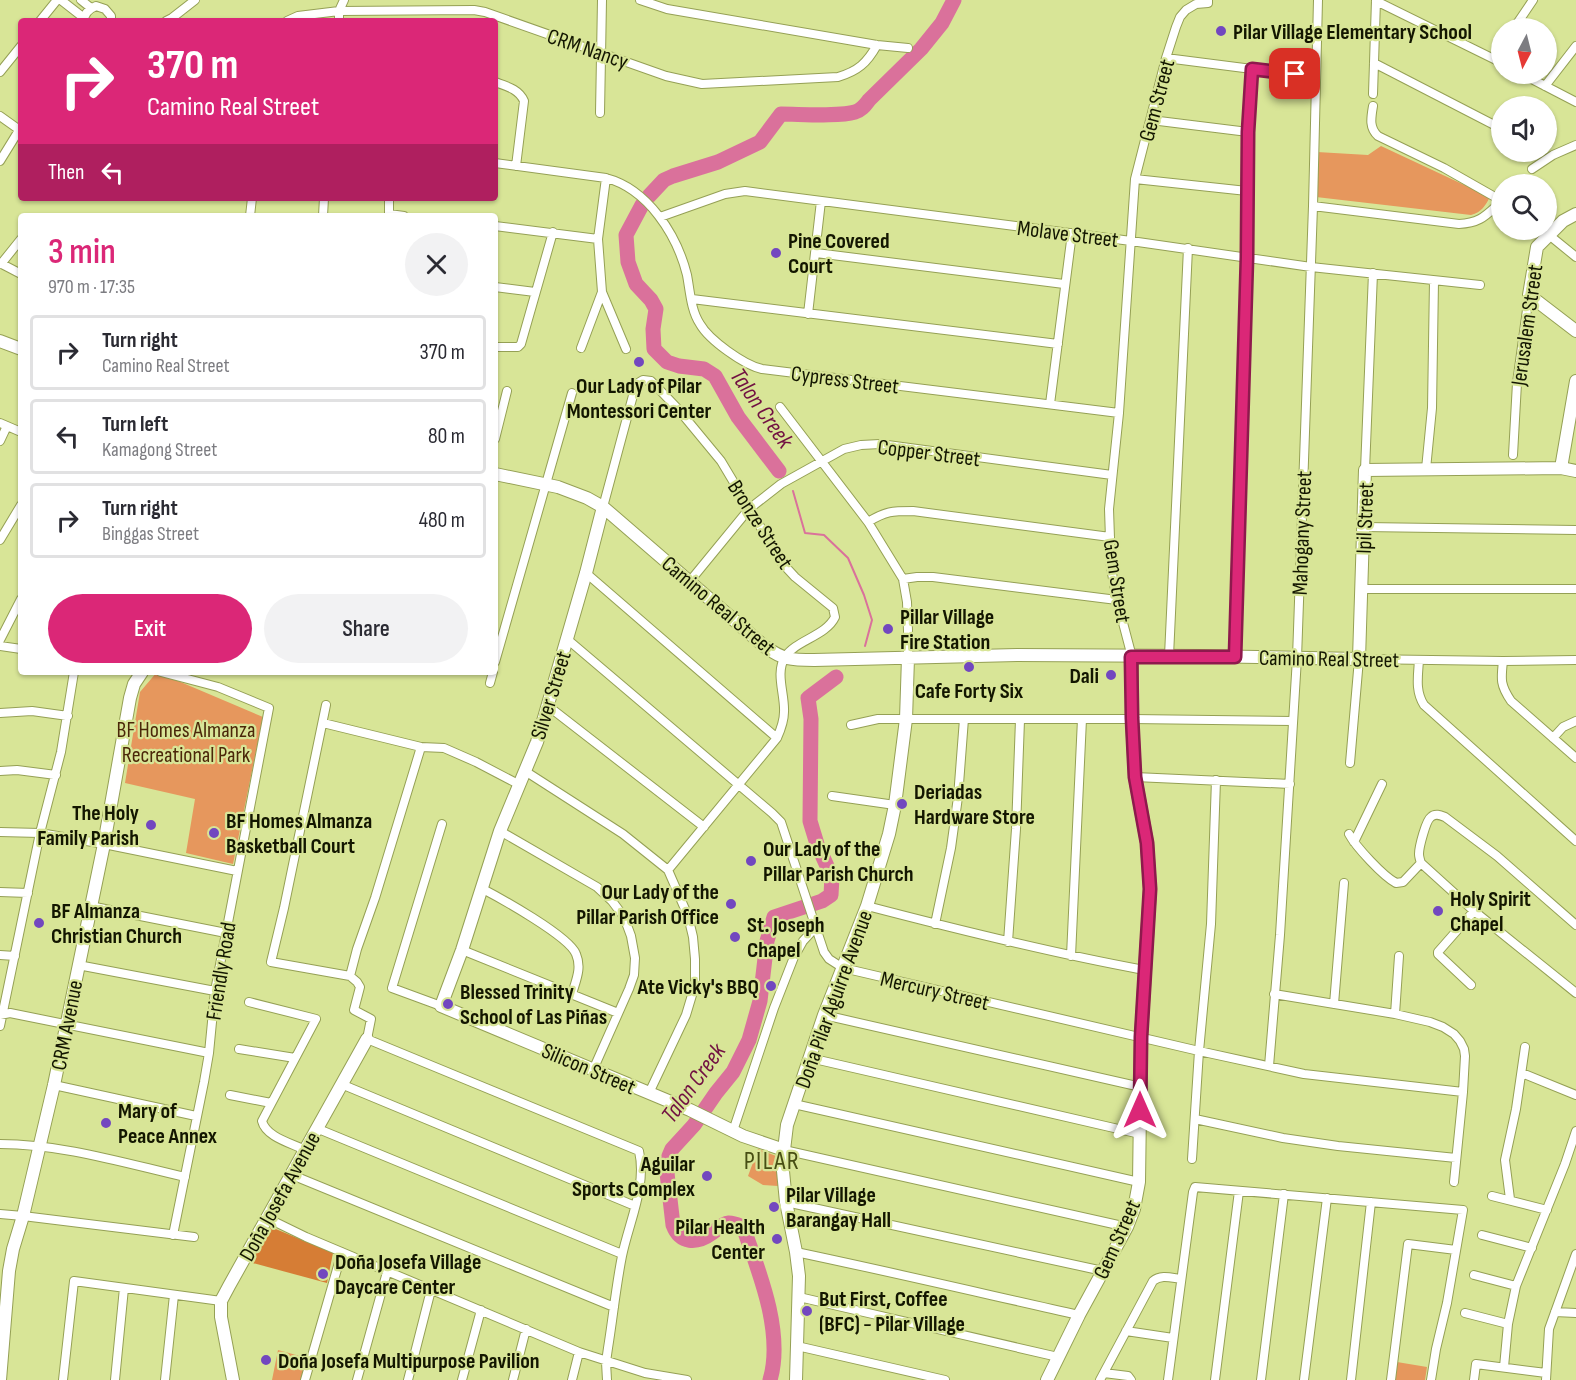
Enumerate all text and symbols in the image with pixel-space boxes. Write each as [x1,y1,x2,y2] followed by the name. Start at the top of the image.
[1491,18,1557,84] north arrow
[1491,18,1557,240] map controls
[1233,19,1472,46] place label: Pilar Village Elementary School
[544,23,632,76] street label: CRM Nancy
[1214,24,1228,38] marker: Pilar Village Elementary School
[147,40,238,91] text: 370 m
[48,42,126,120] icon: right
[1269,48,1320,99] pin
[1134,56,1181,144] street label: Gem Street
[1278,57,1311,90] icon: arrive
[147,91,319,123] text: Camino Real Street
[1491,96,1557,162] button: sound
[96,156,129,189] icon: left
[48,159,84,186] text: Then
[1491,174,1557,240] button: search
[1016,215,1120,254] street label: Molave Street
[788,228,890,280] place label: Pine Covered Court
[48,231,116,274] text: 3 min
[405,233,468,296] button: close
[769,246,783,260] marker: Pine Covered Court
[1505,263,1549,389] street label: Jerusalem Street
[48,275,135,299] text: 970 m · 17:35
[102,327,178,354] text: Turn right
[51,336,84,369] icon: right
[420,339,465,366] text: 370 m
[102,354,230,378] text: Camino Real Street
[632,355,646,369] marker: Our Lady of Pilar Montessori Center
[789,360,901,401] street label: Cypress Street
[724,363,800,455] water label: Talon Creek
[567,373,712,425] place label: Our Lady of Pilar Montessori Center
[102,411,168,438] text: Turn left
[51,420,84,453] icon: left
[428,423,465,450] text: 80 m
[876,434,982,473] street label: Copper Street
[102,438,217,462] text: Kamagong Street
[1287,470,1318,596] street label: Mahogany Street
[721,475,799,575] street label: Bronze Street
[1351,481,1380,554] street label: Ipil Street
[102,495,178,522] text: Turn right
[51,504,84,537] icon: right
[419,507,465,534] text: 480 m
[102,522,199,546] text: Binggas Street
[1097,538,1136,625] street label: Gem Street
[656,551,781,662] street label: Camino Real Street
[48,594,252,663] button: Exit
[264,594,468,663] button: Share
[900,604,994,656] place label: Pillar Village Fire Station
[881,622,895,636] marker: Pillar Village Fire Station
[1259,645,1400,674] street label: Camino Real Street
[525,648,578,743] street label: Silver Street
[962,660,976,674] marker: Cafe Forty Six
[1069,663,1099,690] place label: Dali
[1104,668,1118,682] marker: Dali
[915,678,1023,705] place label: Cafe Forty Six
[117,717,255,769] park label: BF Homes Almanza Recreational Park
[914,779,1035,831] place label: Deriadas Hardware Store
[895,797,909,811] marker: Deriadas Hardware Store
[37,800,139,852] place label: The Holy Family Parish
[226,808,372,860] place label: BF Homes Almanza Basketball Court
[144,818,158,832] marker: The Holy Family Parish
[207,826,221,840] marker: BF Homes Almanza Basketball Court
[763,836,914,888] place label: Our Lady of the Pillar Parish Church
[744,854,758,868] marker: Our Lady of the Pillar Parish Church
[576,879,719,931] place label: Our Lady of the Pillar Parish Office
[1450,886,1531,938] place label: Holy Spirit Chapel
[724,897,738,911] marker: Our Lady of the Pillar Parish Office
[51,898,182,950] place label: BF Almanza Christian Church
[1431,904,1445,918] marker: Holy Spirit Chapel
[790,907,879,1092] street label: Doña Pilar Aguirre Avenue
[747,912,825,964] place label: St. Joseph Chapel
[32,916,46,930] marker: BF Almanza Christian Church
[200,920,243,1022] street label: Friendly Road
[728,930,742,944] marker: St. Joseph Chapel
[878,966,992,1017] street label: Mercury Street
[637,974,759,1001] place label: Ate Vicky's BBQ
[46,978,89,1073] street label: CRM Avenue
[460,979,607,1031] place label: Blessed Trinity School of Las Piñas
[764,979,778,993] marker: Ate Vicky's BBQ
[441,997,455,1011] marker: Blessed Trinity School of Las Piñas
[655,1037,733,1129] water label: Talon Creek
[537,1038,640,1101] street label: Silicon Street
[1108,1078,1172,1142] position arrow
[118,1098,217,1150] place label: Mary of Peace Annex
[99,1116,113,1130] marker: Mary of Peace Annex
[234,1127,327,1266] street label: Doña Josefa Avenue
[744,1146,800,1177] district label: PILAR
[572,1151,695,1203] place label: Aguilar Sports Complex
[700,1169,714,1183] marker: Aguilar Sports Complex
[786,1182,891,1234] place label: Pilar Village Barangay Hall
[1088,1196,1147,1283] street label: Gem Street
[767,1200,781,1214] marker: Pilar Village Barangay Hall
[675,1214,765,1266] place label: Pilar Health Center
[770,1232,784,1246] marker: Pilar Health Center
[335,1249,481,1301] place label: Doña Josefa Village Daycare Center
[316,1267,330,1281] marker: Doña Josefa Village Daycare Center
[819,1286,965,1338] place label: But First, Coffee (BFC) - Pilar Village
[800,1304,814,1318] marker: But First, Coffee (BFC) - Pilar Village
[278,1348,540,1375] place label: Doña Josefa Multipurpose Pavilion
[259,1353,273,1367] marker: Doña Josefa Multipurpose Pavilion

